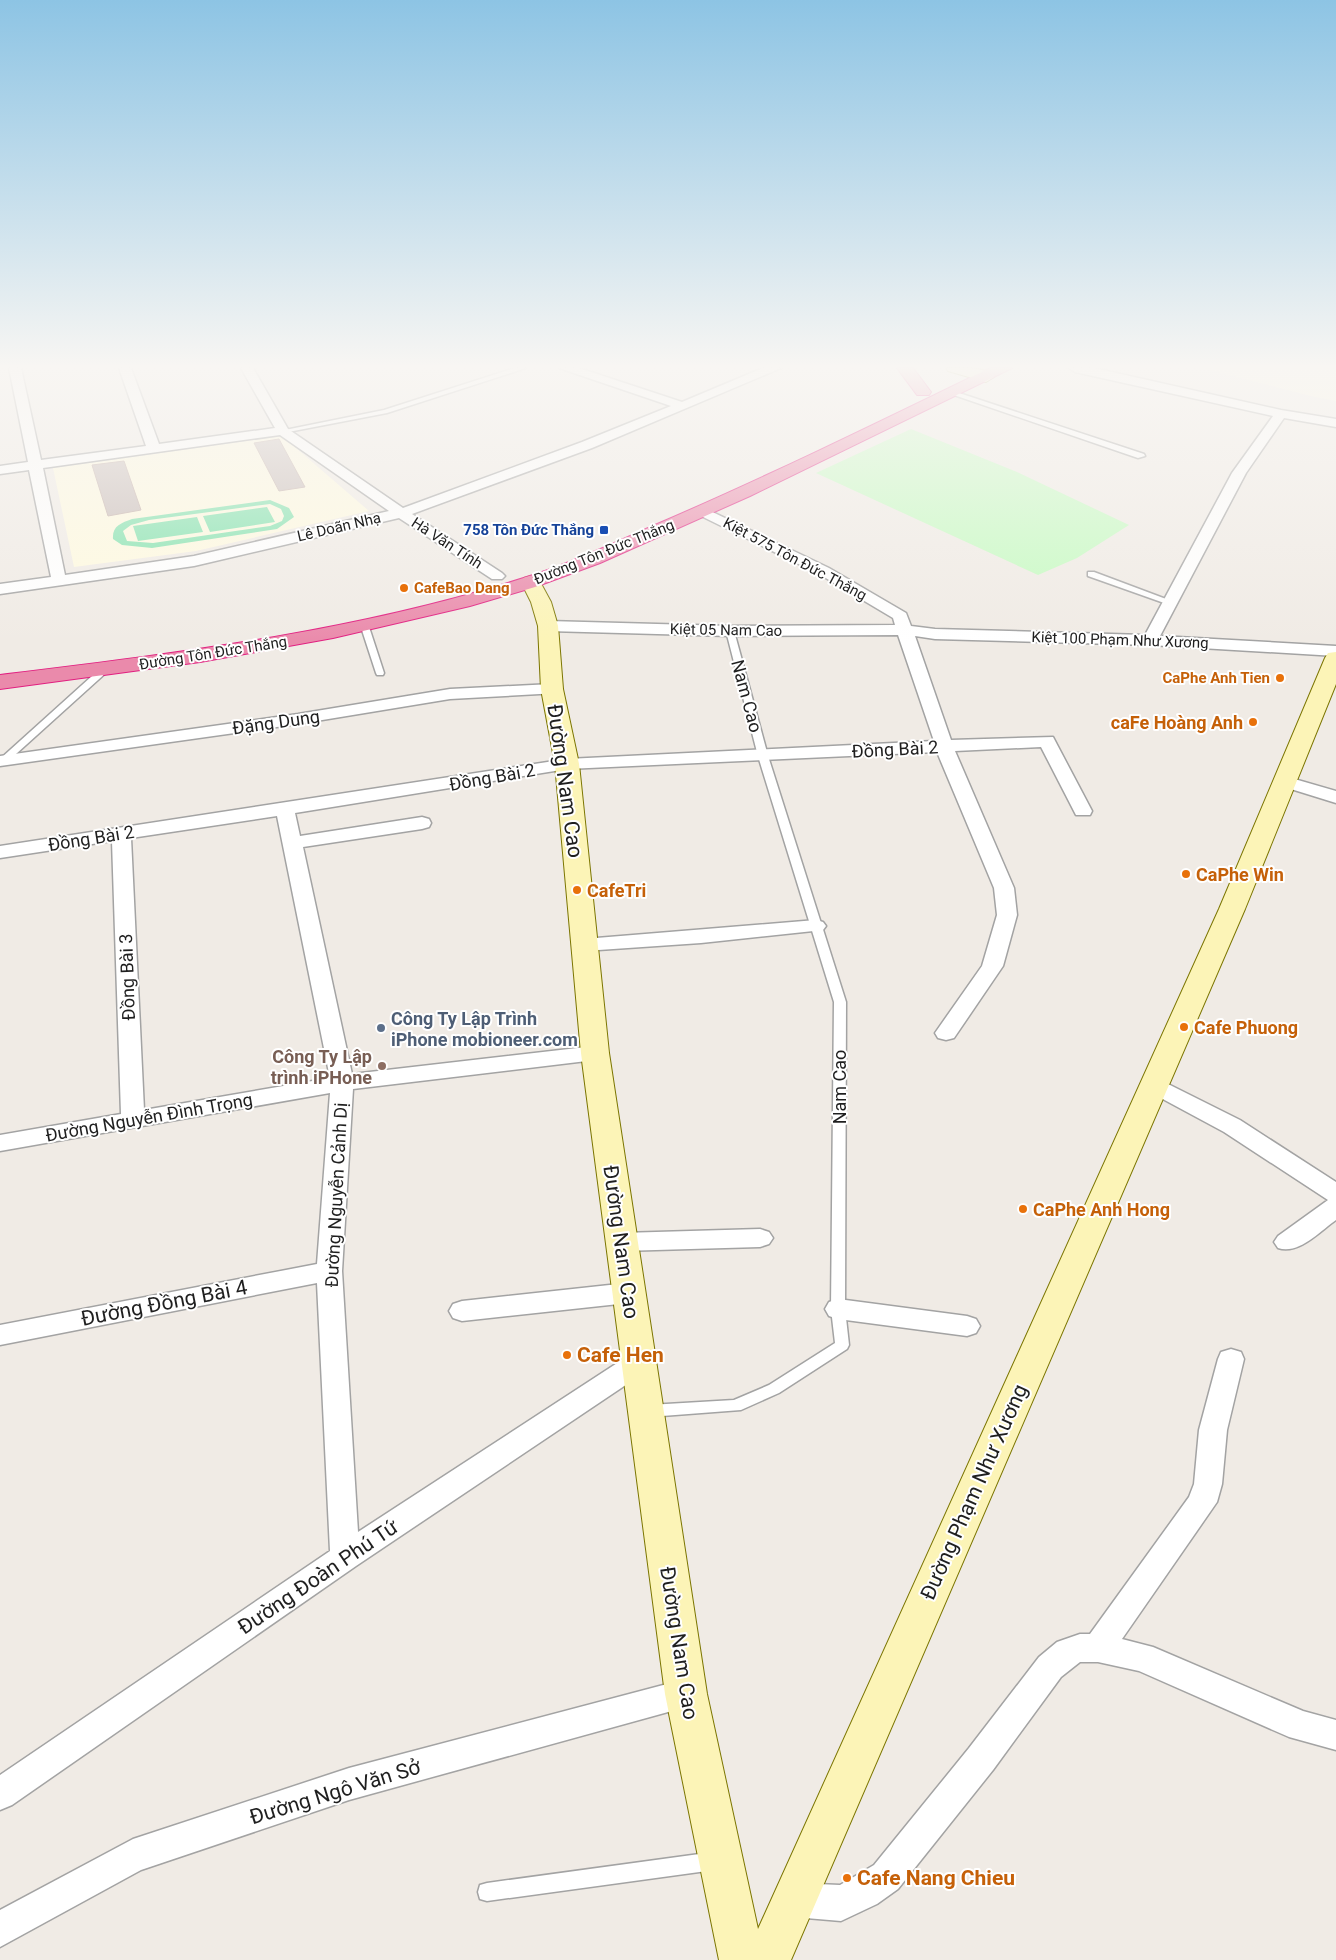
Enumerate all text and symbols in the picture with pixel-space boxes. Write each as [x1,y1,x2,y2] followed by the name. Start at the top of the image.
[295,509,383,545] street label: Lê Doãn Nhạ
[408,513,486,573] street label: Hà Văn Tính
[720,514,870,604] street label: Kiệt 575 Tôn Đức Thắng
[531,516,677,588] street label: Đường Tôn Đức Thắng
[463,521,594,539] place label: 758 Tôn Đức Thắng
[598,524,610,536] marker: 758 Tôn Đức Thắng
[414,579,510,597] place label: CafeBao Dang
[398,582,410,594] marker: CafeBao Dang
[670,620,782,640] street label: Kiệt 05 Nam Cao
[1031,628,1209,652] street label: Kiệt 100 Phạm Như Xương
[138,632,288,674] street label: Đường Tôn Đức Thắng
[727,657,767,735] street label: Nam Cao
[1163,669,1270,687] place label: CaPhe Anh Tien
[1274,672,1286,684] marker: CaPhe Anh Tien
[542,703,588,859] street label: Đường Nam Cao
[231,705,321,739] street label: Đặng Dung
[1111,712,1243,733] place label: caFe Hoàng Anh
[1247,716,1259,728] marker: caFe Hoàng Anh
[851,736,939,762] street label: Đồng Bài 2
[447,759,537,795] street label: Đồng Bài 2
[46,821,136,855] street label: Đồng Bài 2
[1196,864,1284,885] place label: CaPhe Win
[1180,868,1192,880] marker: CaPhe Win
[587,880,646,901] place label: CafeTri
[571,884,583,896] marker: CafeTri
[115,933,139,1021] street label: Đồng Bài 3
[391,1008,578,1050] place label: Công Ty Lập Trình iPhone mobioneer.com
[1194,1017,1298,1038] place label: Cafe Phuong
[1178,1021,1190,1033] marker: Cafe Phuong
[375,1022,387,1034] marker: Công Ty Lập Trình iPhone mobioneer.com
[271,1046,372,1088] place label: Công Ty Lập trình iPHone
[829,1050,850,1124] street label: Nam Cao
[376,1060,388,1072] marker: Công Ty Lập trình iPHone
[44,1088,254,1146] street label: Đường Nguyễn Đình Trọng
[321,1102,351,1288] street label: Đường Nguyễn Cảnh Dị
[598,1164,644,1320] street label: Đường Nam Cao
[1033,1199,1170,1220] place label: CaPhe Anh Hong
[1017,1203,1029,1215] marker: CaPhe Anh Hong
[79,1275,249,1331] street label: Đường Đồng Bài 4
[577,1343,664,1367] place label: Cafe Hen
[561,1349,573,1361] marker: Cafe Hen
[916,1380,1032,1604] street label: Đường Phạm Như Xương
[233,1514,403,1639] street label: Đường Đoàn Phú Tứ
[655,1565,703,1721] street label: Đường Nam Cao
[247,1754,424,1829] street label: Đường Ngô Văn Sở
[857,1866,1015,1890] place label: Cafe Nang Chieu
[841,1872,853,1884] marker: Cafe Nang Chieu

